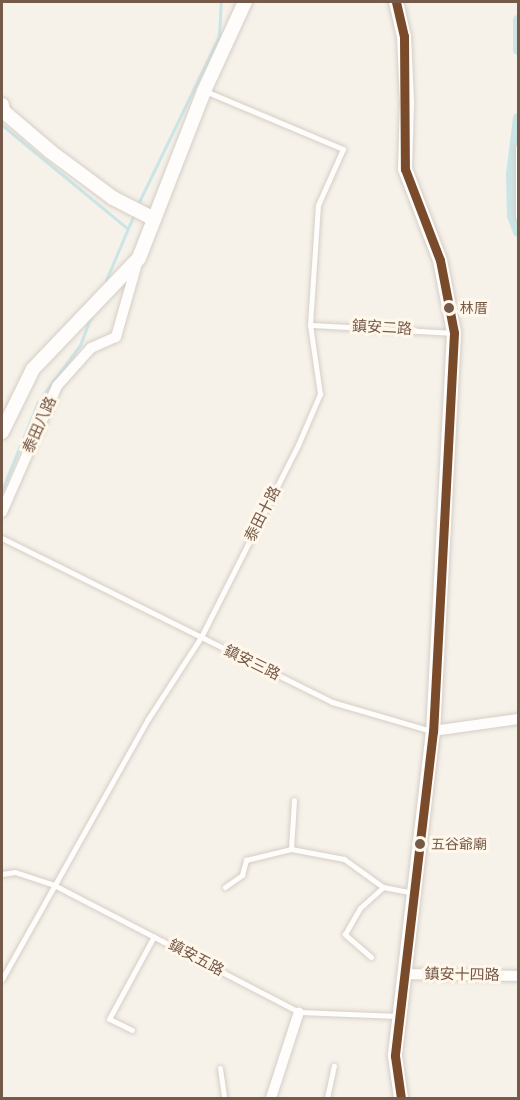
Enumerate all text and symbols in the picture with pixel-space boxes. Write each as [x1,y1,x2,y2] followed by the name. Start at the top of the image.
[460,300,488,316] place label: 林厝
[443,302,455,314] marker: 林厝
[352,317,412,339] street label: 鎮安二路
[20,394,60,456] street label: 泰田八路
[241,483,285,545] street label: 泰田十路
[221,642,283,684] street label: 鎮安三路
[431,836,487,852] place label: 五谷爺廟
[414,838,426,850] marker: 五谷爺廟
[165,936,227,980] street label: 鎮安五路
[424,965,500,985] street label: 鎮安十四路

